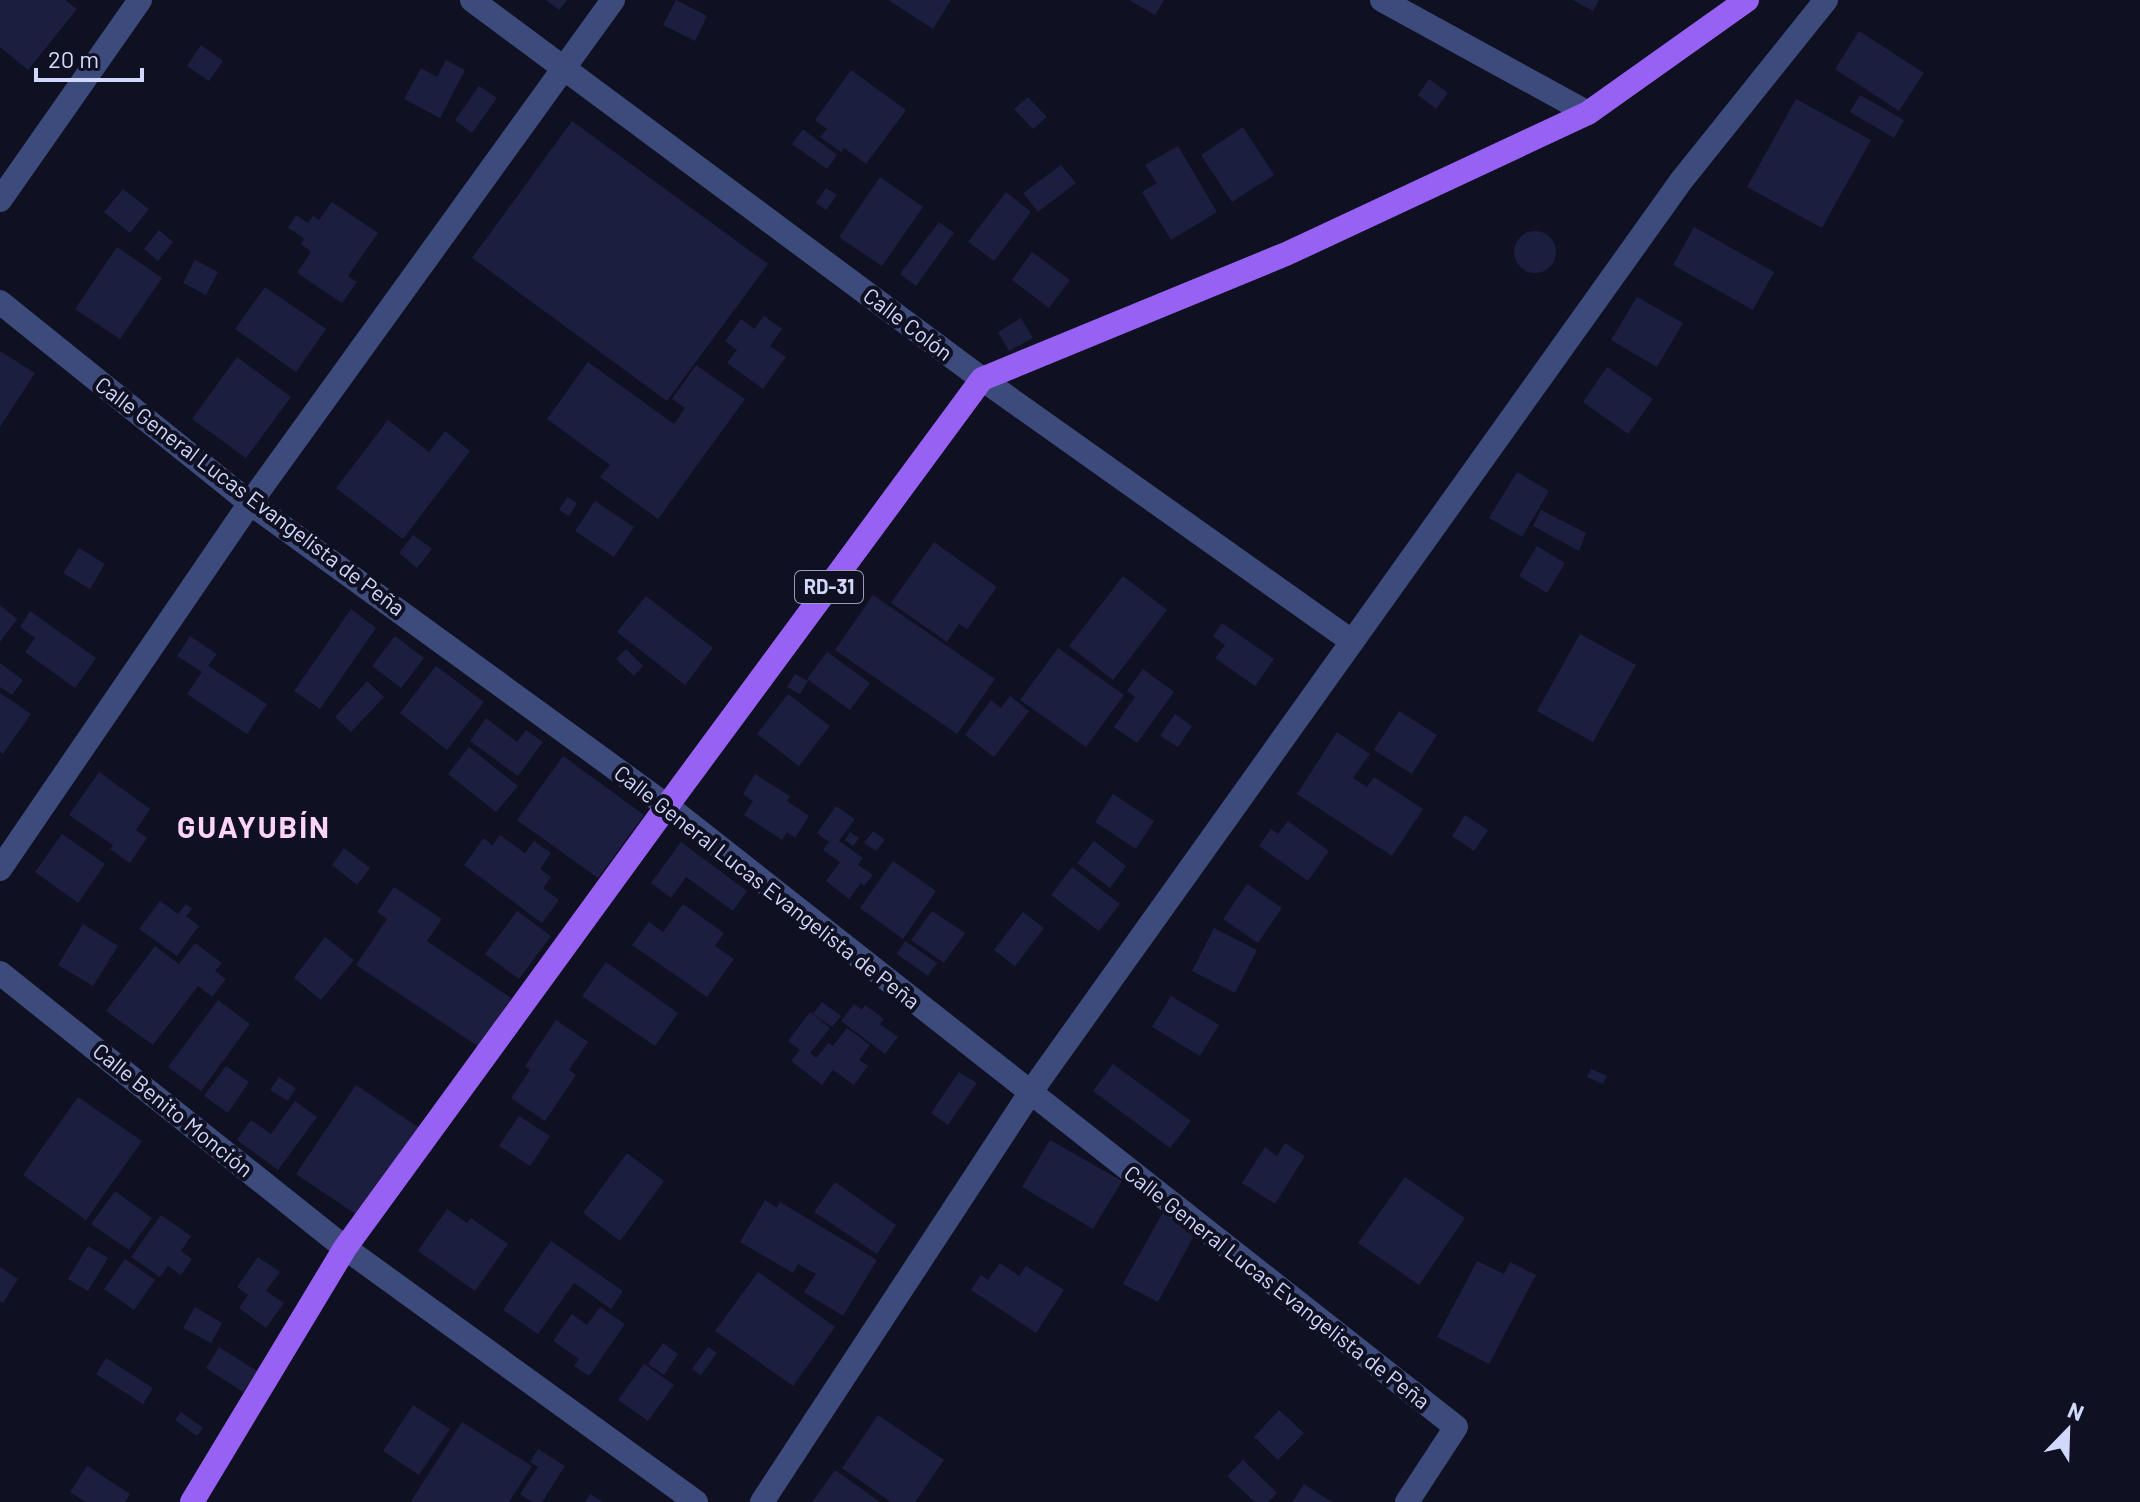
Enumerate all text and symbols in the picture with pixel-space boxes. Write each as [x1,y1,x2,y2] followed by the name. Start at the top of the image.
[36,32,142,82] scale bar
[48,44,99,73] text: 20 m
[859,281,958,365] street label: Calle Colón
[91,370,410,620] street label: Calle General Lucas Evangelista de Peña
[795,571,863,603] road number: RD-31
[610,759,926,1014] street label: Calle General Lucas Evangelista de Peña
[177,808,331,844] district label: GUAYUBÍN
[89,1037,259,1182] street label: Calle Benito Monción
[1120,1159,1436,1414] street label: Calle General Lucas Evangelista de Peña
[2028,1390,2108,1470] north arrow
[2064,1396,2088,1425] text: N

